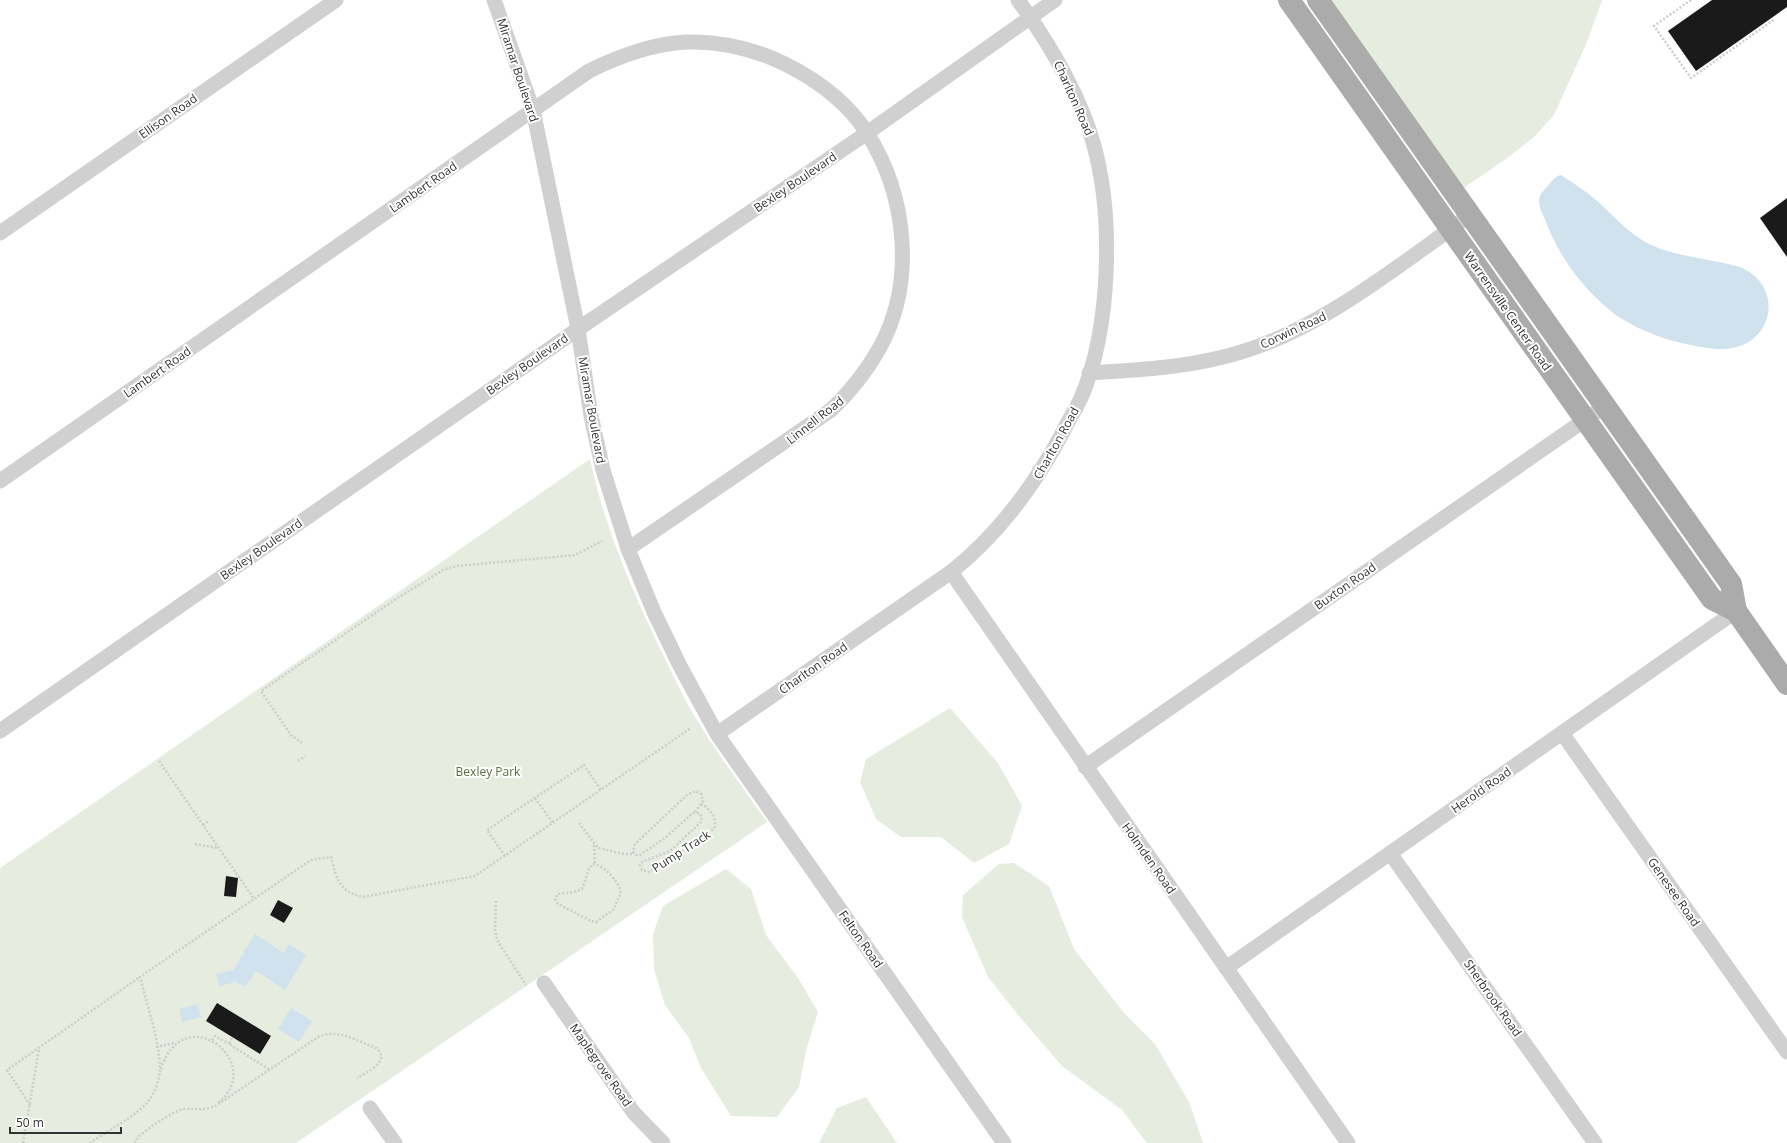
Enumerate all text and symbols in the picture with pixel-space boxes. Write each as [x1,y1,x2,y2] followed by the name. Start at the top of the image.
[493,16,543,124] street label: Miramar Boulevard
[1050,58,1098,138] street label: Charlton Road
[135,90,201,142] street label: Ellison Road
[750,148,840,216] street label: Bexley Boulevard
[386,157,460,217] street label: Lambert Road
[1460,248,1556,374] street label: Warrensville Center Road
[1257,307,1329,353] street label: Corwin Road
[483,329,571,399] street label: Bexley Boulevard
[120,342,194,402] street label: Lambert Road
[574,355,610,465] street label: Miramar Boulevard
[783,392,847,448] street label: Linnell Road
[1029,404,1083,482] street label: Charlton Road
[217,514,305,584] street label: Bexley Boulevard
[1311,558,1379,614] street label: Buxton Road
[775,638,851,698] street label: Charlton Road
[456,763,521,780] park label: Bexley Park
[1448,763,1514,817] street label: Herold Road
[1118,819,1180,897] street label: Holmden Road
[649,825,714,876] street label: Pump Track
[1644,854,1704,930] street label: Genesee Road
[835,907,887,971] street label: Felton Road
[1460,956,1526,1040] street label: Sherbrook Road
[566,1020,636,1110] street label: Maplegrove Road
[10,1109,121,1135] scale bar
[16,1114,44,1131] text: 50 m

